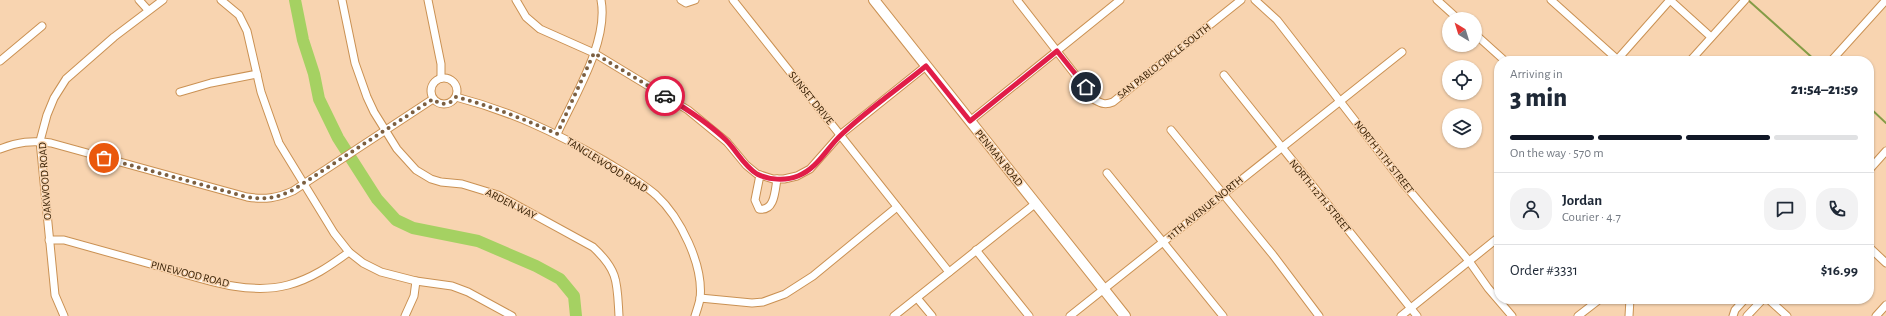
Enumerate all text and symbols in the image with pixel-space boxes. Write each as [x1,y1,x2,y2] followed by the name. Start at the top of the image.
[1442,12,1482,52] north arrow
[1442,12,1482,148] map controls
[1115,21,1213,101] street label: SAN PABLO CIRCLE SOUTH
[1442,60,1482,100] button: locate
[1510,68,1563,81] text: Arriving in
[786,69,836,127] street label: SUNSET DRIVE
[1069,70,1103,104] pin
[645,76,685,116] courier
[1075,76,1097,98] icon: home
[1791,82,1858,97] text: 21:54–21:59
[654,85,676,107] icon: car
[1510,85,1567,111] text: 3 min
[1442,108,1482,148] button: layers
[1352,118,1416,196] street label: NORTH 11TH STREET
[973,128,1025,188] street label: PENMAN ROAD
[564,135,650,195] street label: TANGLEWOOD ROAD
[87,141,121,175] pin
[37,142,53,220] street label: OAKWOOD ROAD
[93,147,115,169] icon: bag
[1510,147,1604,160] text: On the way · 570 m
[1287,157,1353,235] street label: NORTH 12TH STREET
[1165,174,1245,242] street label: 11TH AVENUE NORTH
[484,187,538,222] street label: ARDEN WAY
[1510,188,1552,230] button: person
[1764,188,1806,230] button: chat
[1816,188,1858,230] button: phone
[1562,193,1602,208] text: Jordan
[1562,211,1621,224] text: Courier · 4.7
[150,259,230,289] street label: PINEWOOD ROAD
[1510,263,1578,278] text: Order #3331
[1821,263,1858,278] text: $16.99

